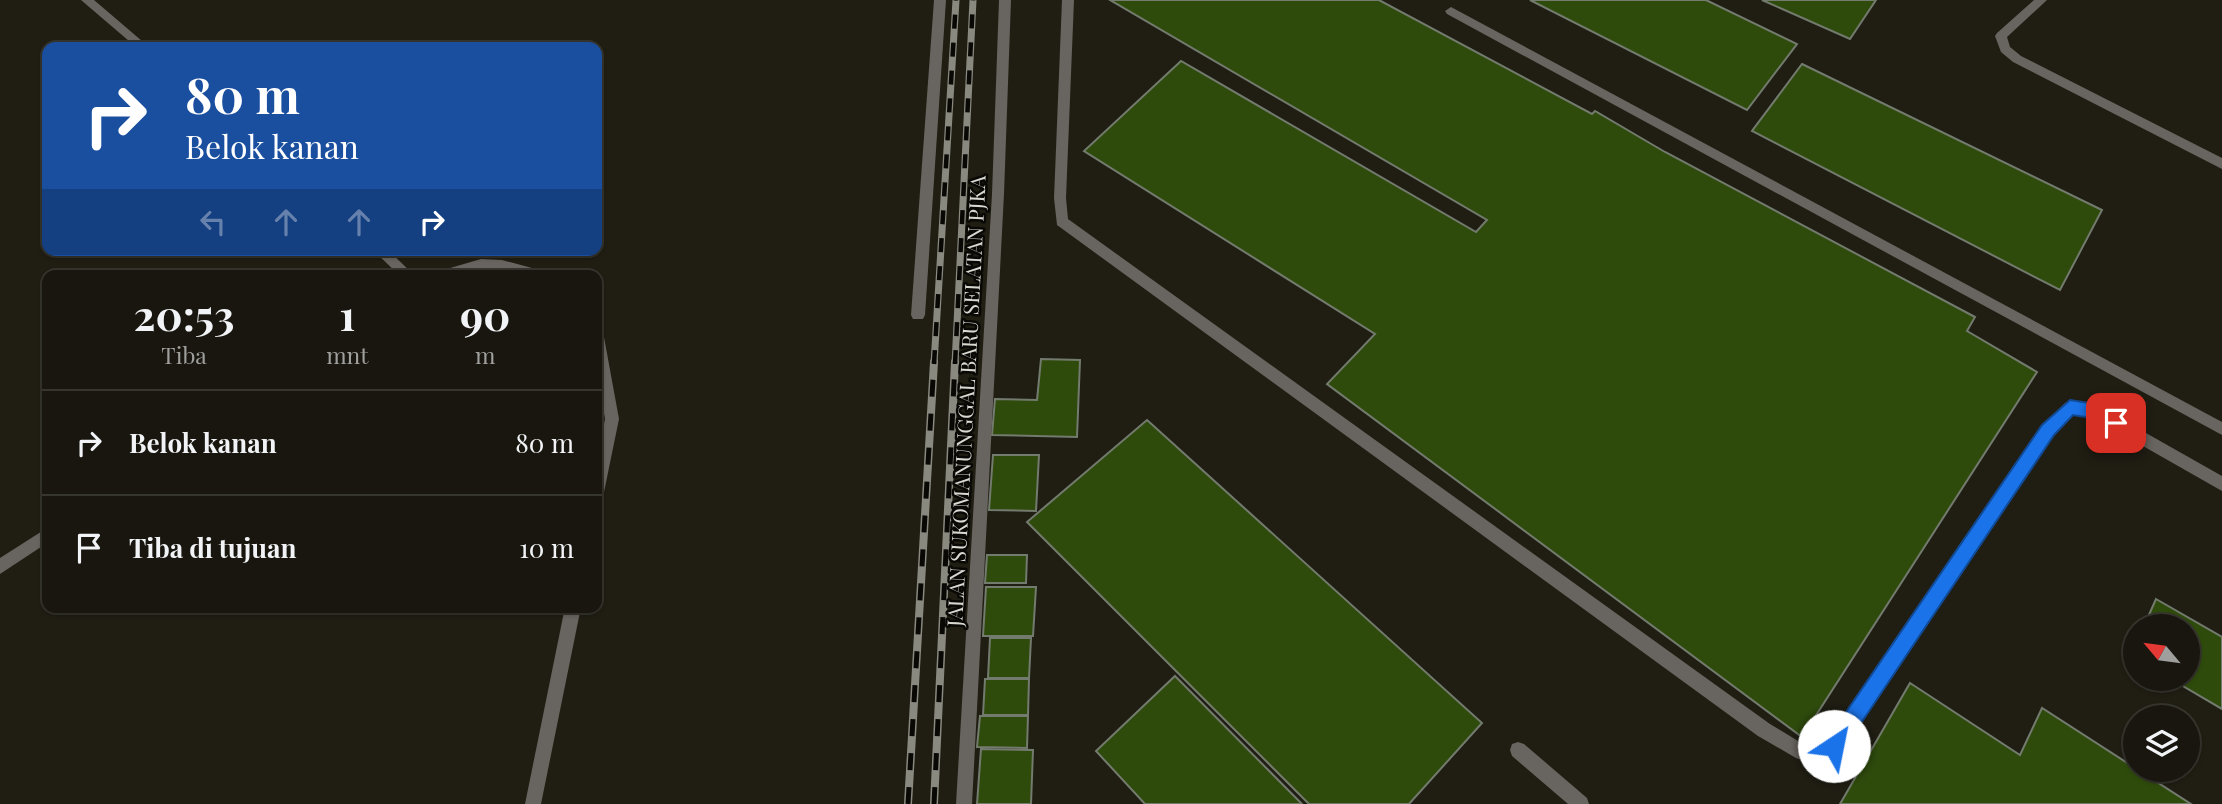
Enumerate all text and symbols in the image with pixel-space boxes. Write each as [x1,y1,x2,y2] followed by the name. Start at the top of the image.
[185,61,300,126] text: 80 m
[70,70,161,161] icon: right
[185,124,359,167] text: Belok kanan
[939,174,991,628] street label: JALAN SUKOMANUNGGAL BARU SELATAN PJKA
[194,203,232,241] icon: left
[267,203,305,241] icon: ahead
[340,203,378,241] icon: ahead
[413,203,451,241] icon: right
[134,286,235,342] text: 20:53
[339,286,355,342] text: 1
[460,286,510,342] text: 90
[161,339,207,370] text: Tiba
[326,339,368,370] text: mnt
[475,339,495,370] text: m
[2086,393,2146,453] pin
[2097,404,2135,442] icon: arrive
[70,424,108,462] icon: right
[129,425,277,460] text: Belok kanan
[515,425,574,460] text: 80 m
[70,529,108,567] icon: arrive
[129,530,297,565] text: Tiba di tujuan
[519,530,574,565] text: 10 m
[2123,614,2200,691] north arrow
[2123,614,2200,782] map controls
[2123,705,2200,782] button: layers
[1797,709,1871,783] position arrow

